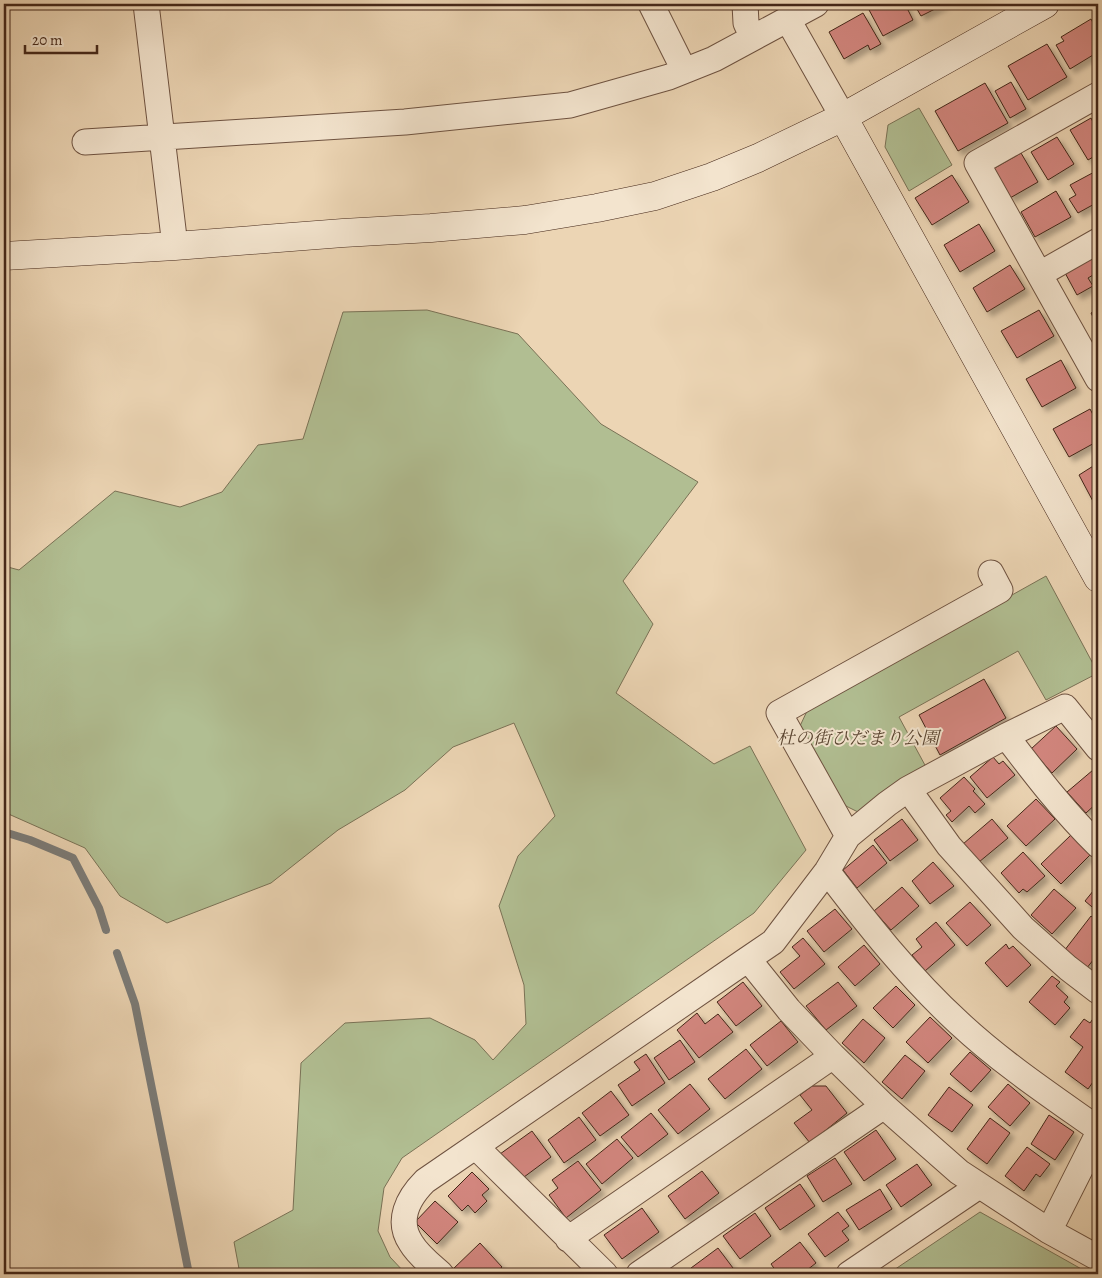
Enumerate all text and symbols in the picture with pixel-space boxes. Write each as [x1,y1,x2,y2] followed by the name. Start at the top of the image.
[25,22,98,54] scale bar
[32,30,63,50] text: 20 m
[777,726,942,750] park label: 杜の街ひだまり公園

